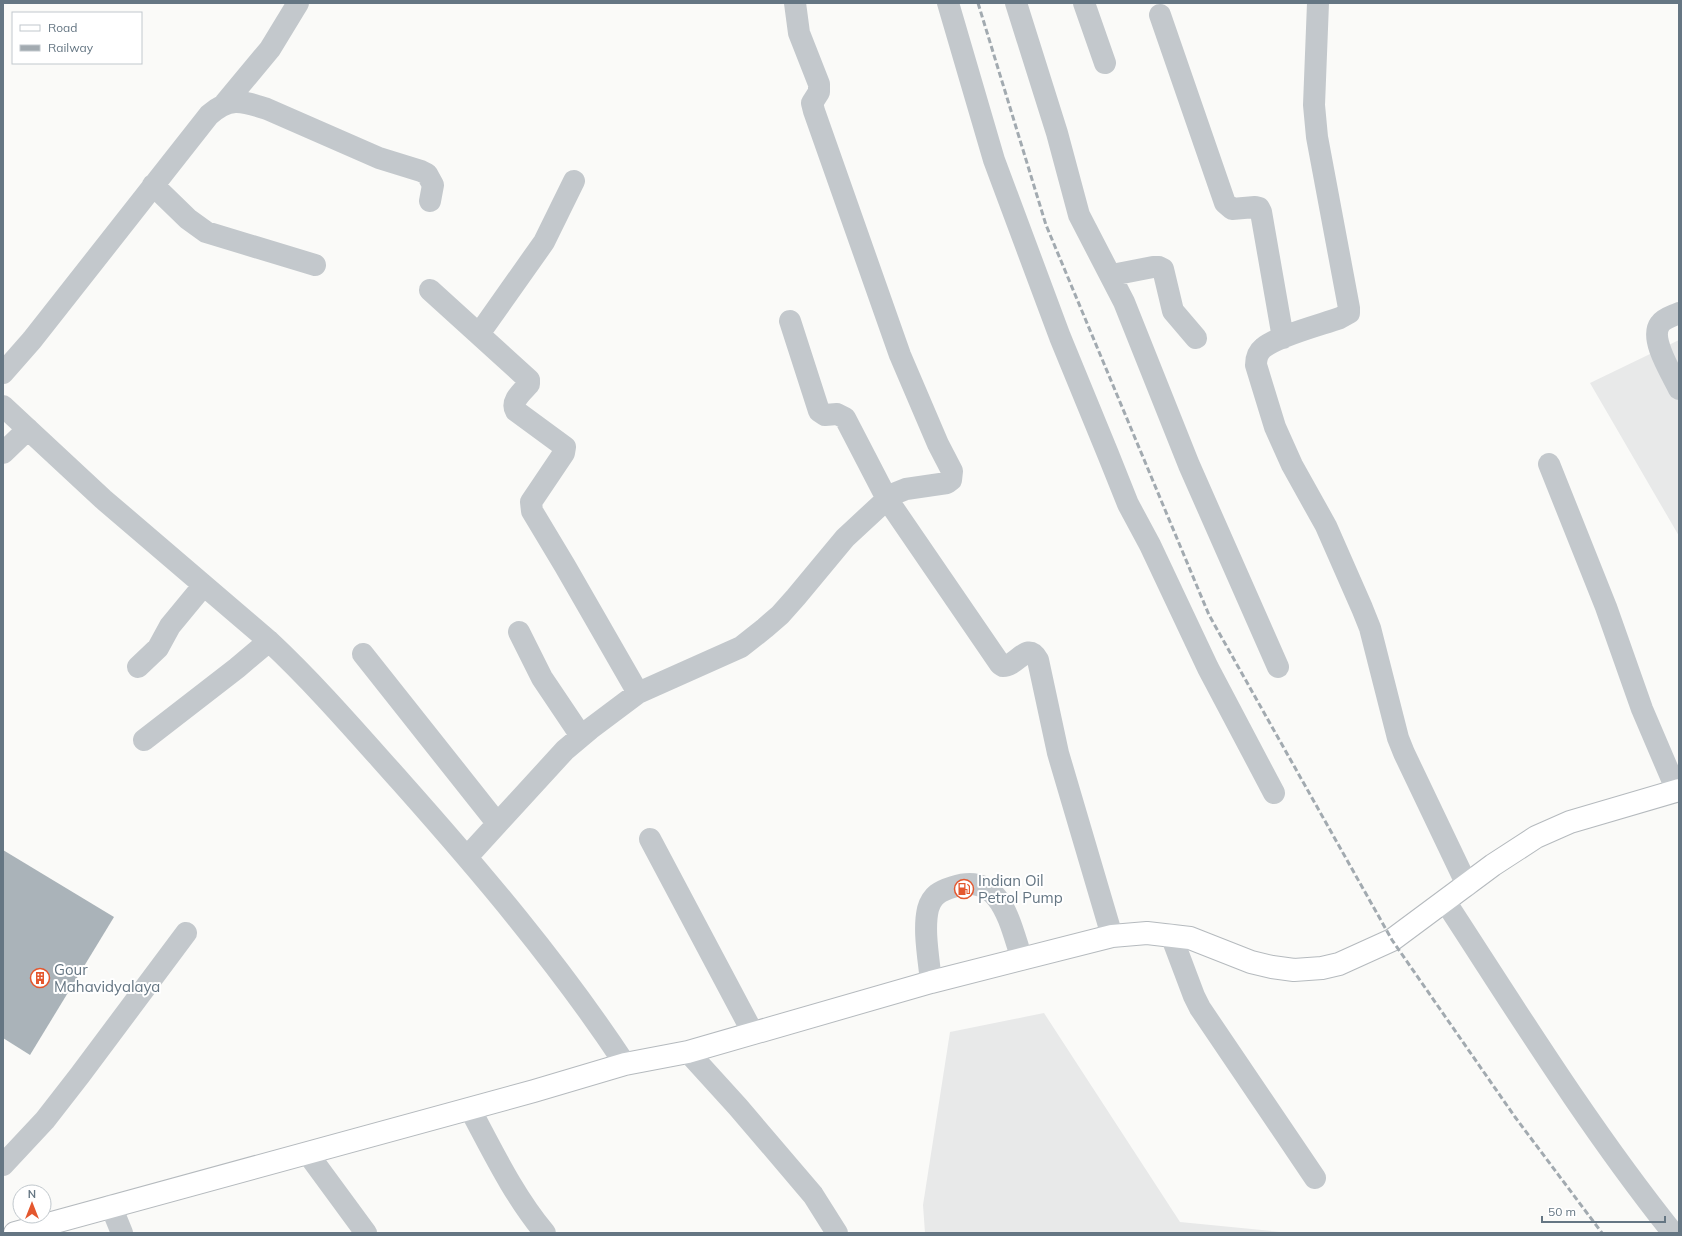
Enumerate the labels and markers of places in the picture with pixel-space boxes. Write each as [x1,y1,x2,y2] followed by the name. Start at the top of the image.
[978,871,1063,907] place label: Indian Oil Petrol Pump
[953,878,975,900] fuel station icon: Indian Oil Petrol Pump
[54,960,160,996] place label: Gour Mahavidyalaya
[29,967,51,989] building icon: Gour Mahavidyalaya

